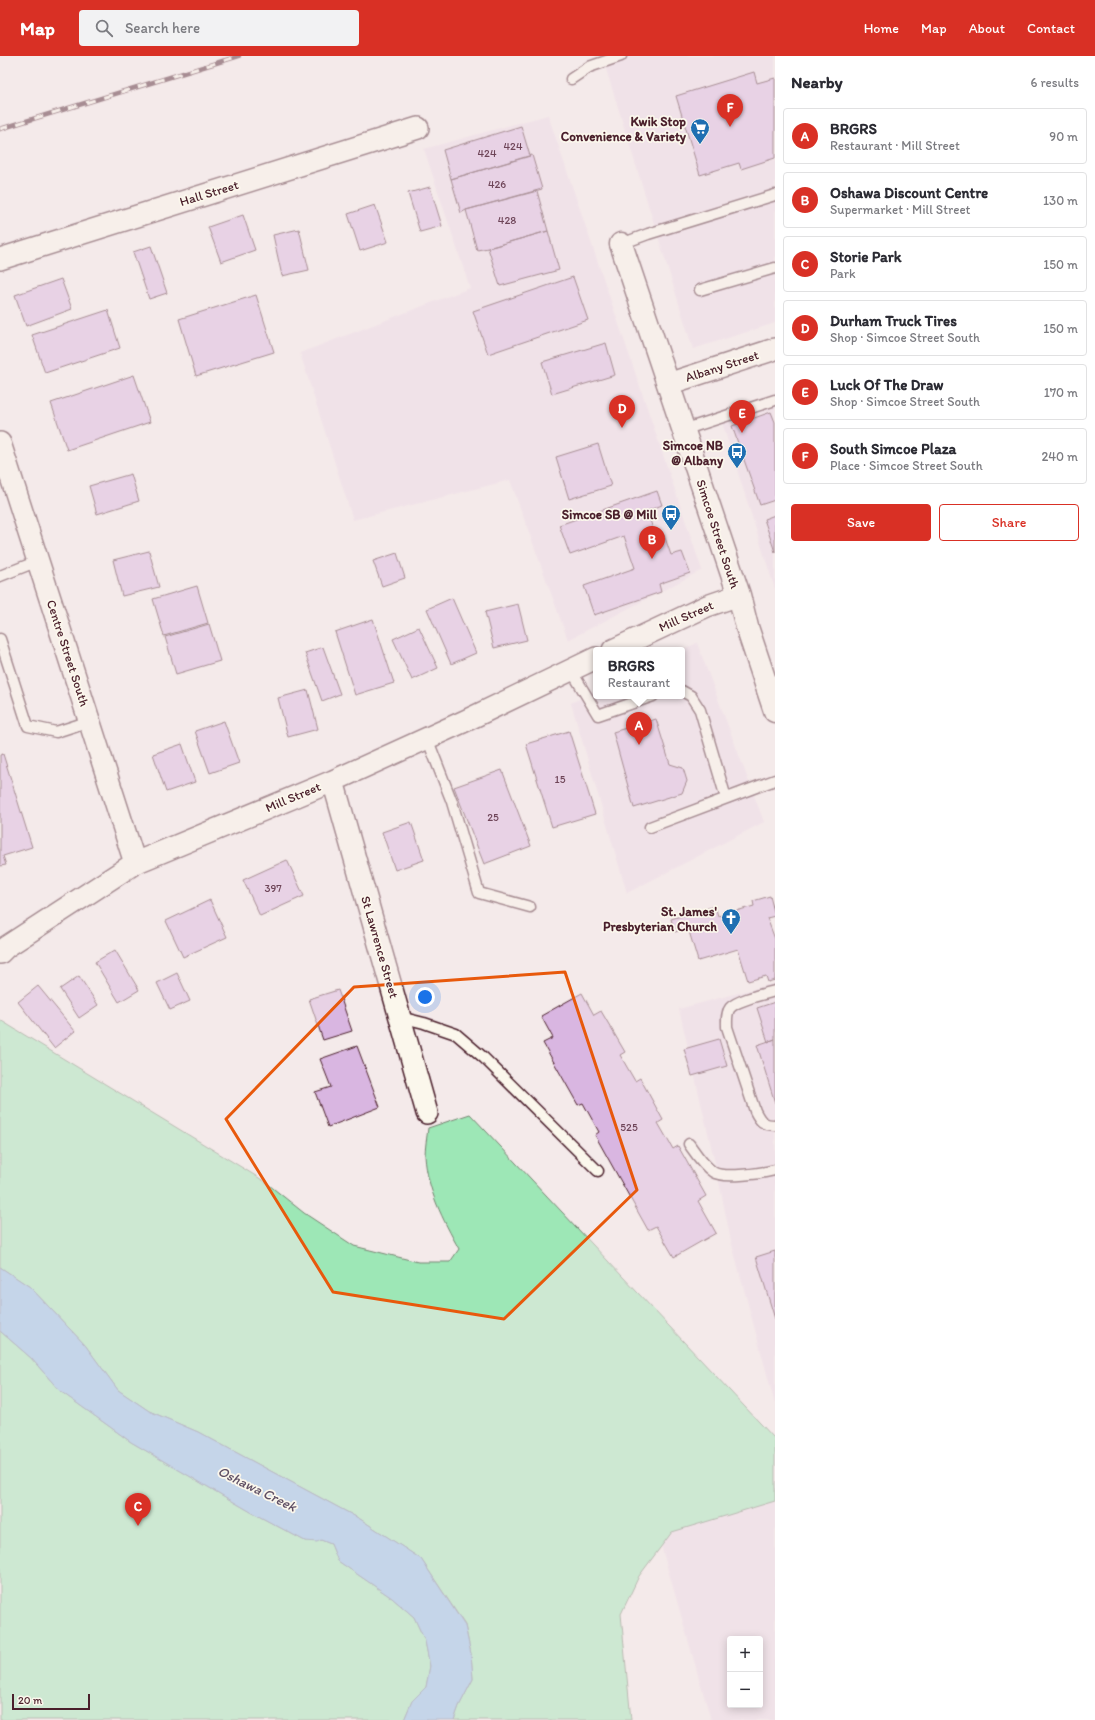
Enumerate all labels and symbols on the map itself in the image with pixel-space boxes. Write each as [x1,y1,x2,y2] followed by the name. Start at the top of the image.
[717,94,743,127] pin: F
[561,114,687,145] place label: Kwik Stop Convenience & Variety
[689,117,711,145] supermarket icon: Kwik Stop Convenience & Variety
[503,140,523,153] house number: 424
[477,147,497,160] house number: 424
[178,177,240,209] street label: Hall Street
[488,178,506,191] house number: 426
[498,214,516,227] house number: 428
[683,347,761,385] street label: Albany Street
[609,395,635,428] pin: D
[729,400,755,433] pin: E
[663,438,724,469] place label: Simcoe NB @ Albany
[726,441,748,469] bus stop icon: Simcoe NB @ Albany
[693,478,743,590] street label: Simcoe Street South
[660,503,682,531] bus stop icon: Simcoe SB @ Mill
[562,507,657,522] place label: Simcoe SB @ Mill
[639,526,665,559] pin: B
[656,597,716,635] street label: Mill Street
[44,598,92,708] street label: Centre Street South
[626,712,652,745] pin: A
[555,773,566,786] house number: 15
[263,779,323,815] street label: Mill Street
[487,811,499,824] house number: 25
[264,882,282,895] house number: 397
[358,894,402,1000] street label: St Lawrence Street
[603,904,718,935] place label: St. James' Presbyterian Church
[720,907,742,935] church icon: St. James' Presbyterian Church
[415,987,435,1007] your location
[620,1121,638,1134] house number: 525
[215,1463,300,1516] water label: Oshawa Creek
[125,1493,151,1526] pin: C
[12,1692,90,1711] scale bar

